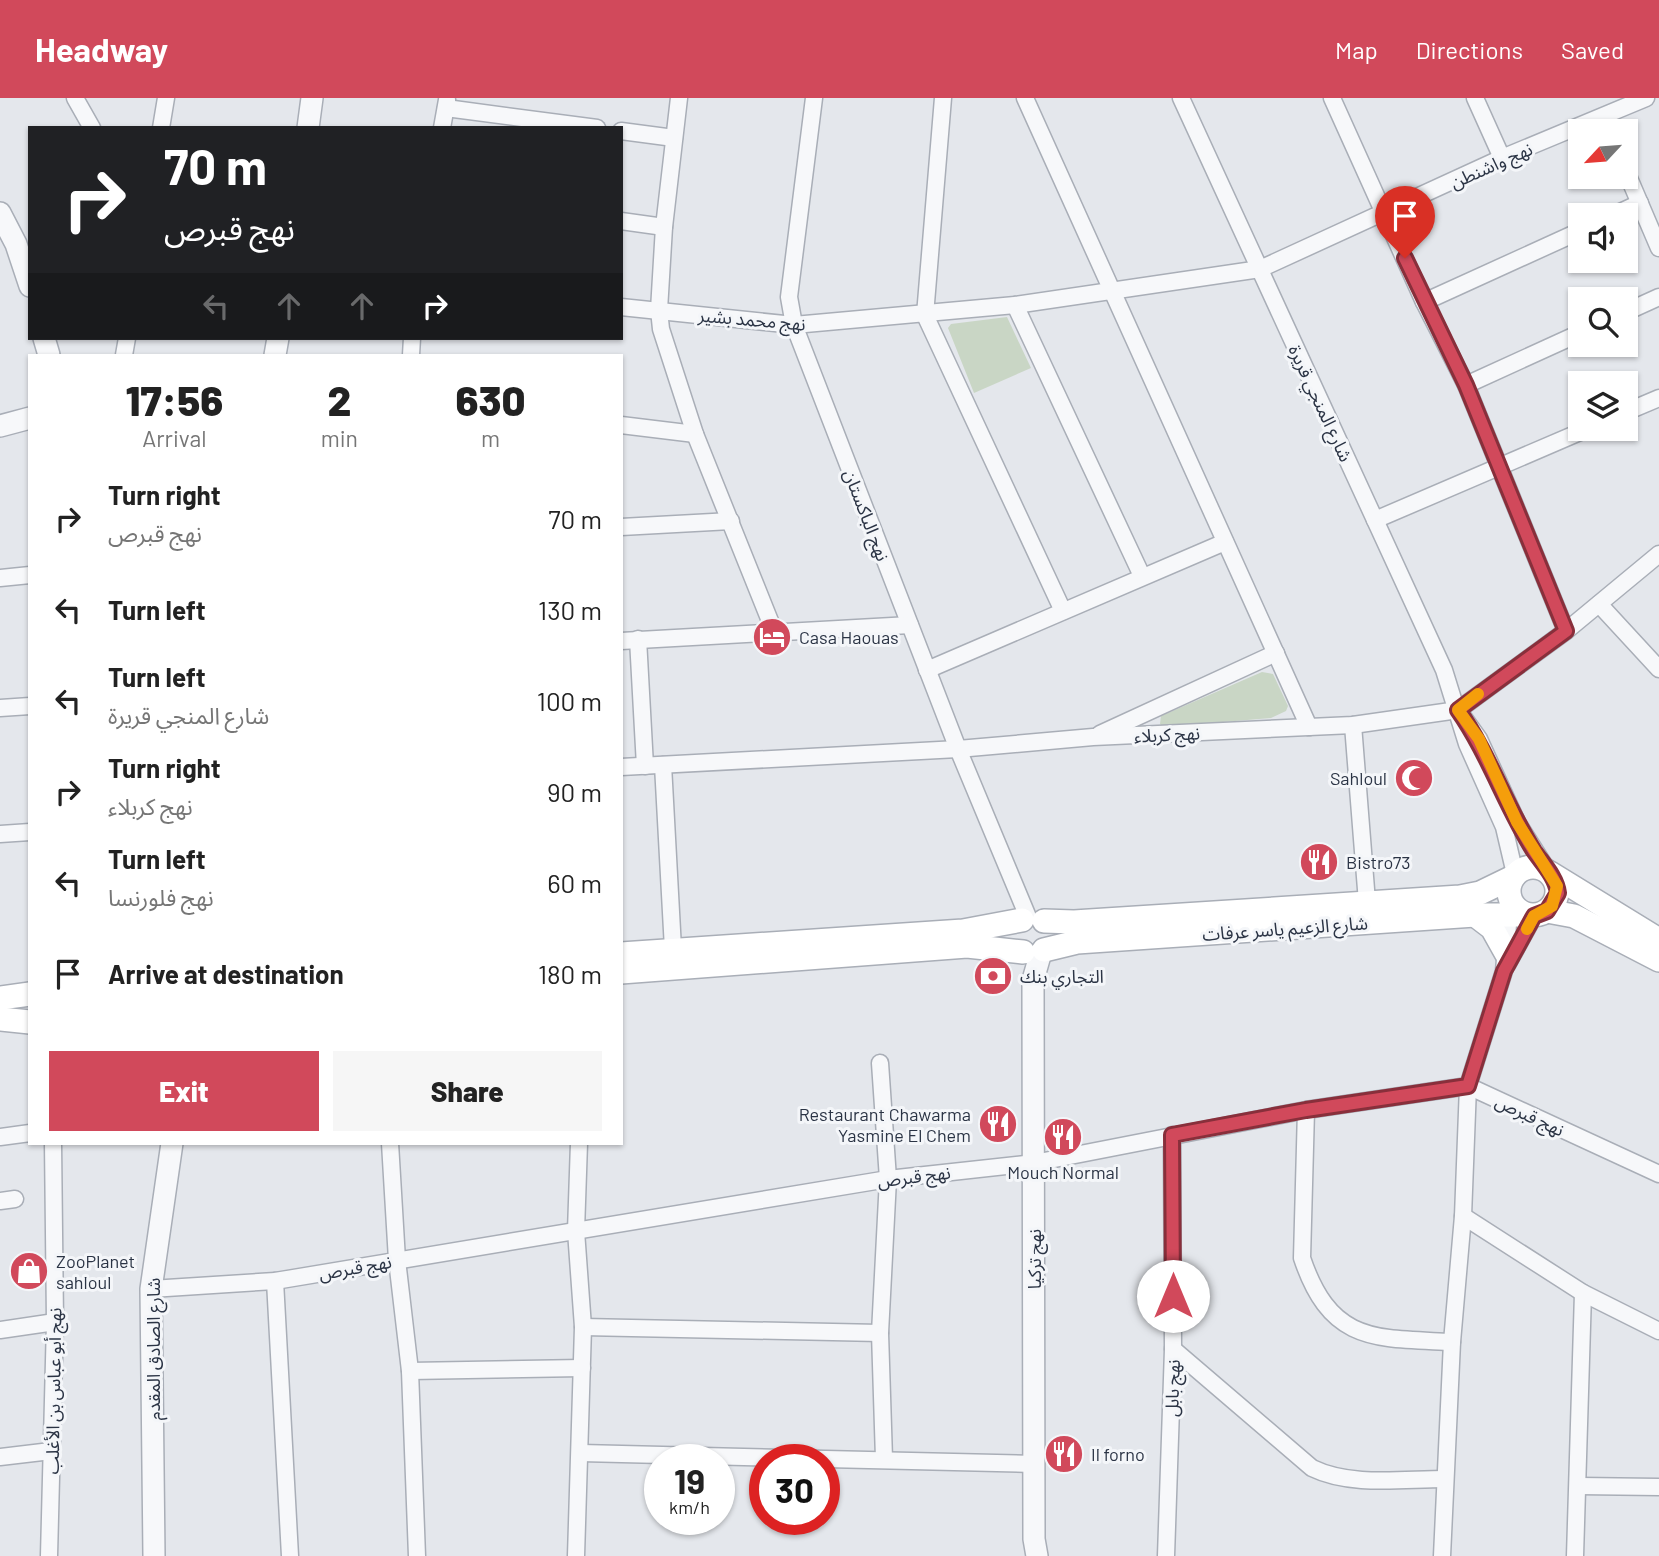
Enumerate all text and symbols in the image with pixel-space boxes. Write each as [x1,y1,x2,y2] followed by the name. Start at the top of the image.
[35,29,168,69] text: Headway
[1335,35,1378,64] text: Map
[1416,35,1523,64] text: Directions
[1561,35,1624,64] text: Saved
[1568,119,1638,189] north arrow
[1568,119,1638,441] map controls
[164,136,267,195] text: 70 m
[1446,137,1537,196] street label: نهج واشنطن
[49,154,140,245] icon: right
[1375,186,1435,258] pin
[1386,197,1424,235] icon: arrive
[1568,203,1638,273] button: sound
[164,208,295,246] text: نهج قبرص
[197,287,235,325] icon: left
[270,287,308,325] icon: ahead
[343,287,381,325] icon: ahead
[416,287,454,325] icon: right
[1568,287,1638,357] button: search
[696,303,807,338] street label: نهج محمد بشير
[1281,341,1358,467] street label: شارع المنجي قريرة
[1568,371,1638,441] button: layers
[126,374,223,424] text: 17:56
[327,374,351,424] text: 2
[456,374,525,424] text: 630
[142,424,207,452] text: Arrival
[321,424,358,452] text: min
[481,424,500,452] text: m
[837,466,895,565] street label: نهج الباكستان
[108,479,221,510] text: Turn right
[49,500,87,538] icon: right
[548,503,602,534] text: 70 m
[108,519,202,547] text: نهج قبرص
[49,591,87,629] icon: left
[108,594,206,625] text: Turn left
[538,594,602,625] text: 130 m
[751,616,793,658] hotel icon: Casa Haouas
[799,626,899,648] place label: Casa Haouas
[108,661,206,692] text: Turn left
[49,682,87,720] icon: left
[537,685,602,716] text: 100 m
[108,701,269,729] text: شارع المنجي قريرة
[1133,721,1201,750] street label: نهج كربلاء
[108,752,221,783] text: Turn right
[1393,757,1435,799] mosque icon: Sahloul
[1330,767,1387,789] place label: Sahloul
[49,773,87,811] icon: right
[547,776,602,807] text: 90 m
[108,792,193,820] text: نهج كربلاء
[1298,841,1340,883] restaurant icon: Bistro73
[108,843,206,874] text: Turn left
[1346,851,1411,873] place label: Bistro73
[49,864,87,902] icon: left
[547,867,602,898] text: 60 m
[108,883,214,911] text: نهج فلورنسا
[1201,911,1369,949] street label: شارع الزعيم ياسر عرفات
[49,955,87,993] icon: arrive
[972,955,1014,997] bank icon: التجاري بنك
[108,958,344,989] text: Arrive at destination
[538,958,602,989] text: 180 m
[1020,965,1104,990] place label: التجاري بنك
[49,1051,319,1131] button: Exit
[333,1051,602,1131] button: Share
[1491,1089,1568,1143] street label: نهج قبرص
[799,1103,971,1146] place label: Restaurant Chawarma Yasmine El Chem
[977,1103,1019,1145] restaurant icon: Restaurant Chawarma Yasmine El Chem
[1042,1116,1084,1158] restaurant icon: Mouch Normal
[876,1161,952,1194] street label: نهج قبرص
[1007,1161,1119,1183] place label: Mouch Normal
[1023,1229,1048,1289] street label: نهج تركيا
[8,1250,50,1292] shop icon: ZooPlanet sahloul
[56,1250,135,1293] place label: ZooPlanet sahloul
[317,1250,394,1287] street label: نهج قبرص
[1136,1259,1210,1333] position arrow
[142,1278,168,1420] street label: شارع الصادق المقدم
[41,1307,68,1475] street label: نهج أبو عباس بن الأغلب
[1160,1359,1187,1417] street label: نهج بابل
[1043,1433,1085,1475] restaurant icon: Il forno
[1091,1443,1145,1465] place label: Il forno
[749,1444,840,1535] speed limit sign: 30
[674,1459,705,1501] text: 19
[669,1496,710,1518] text: km/h

